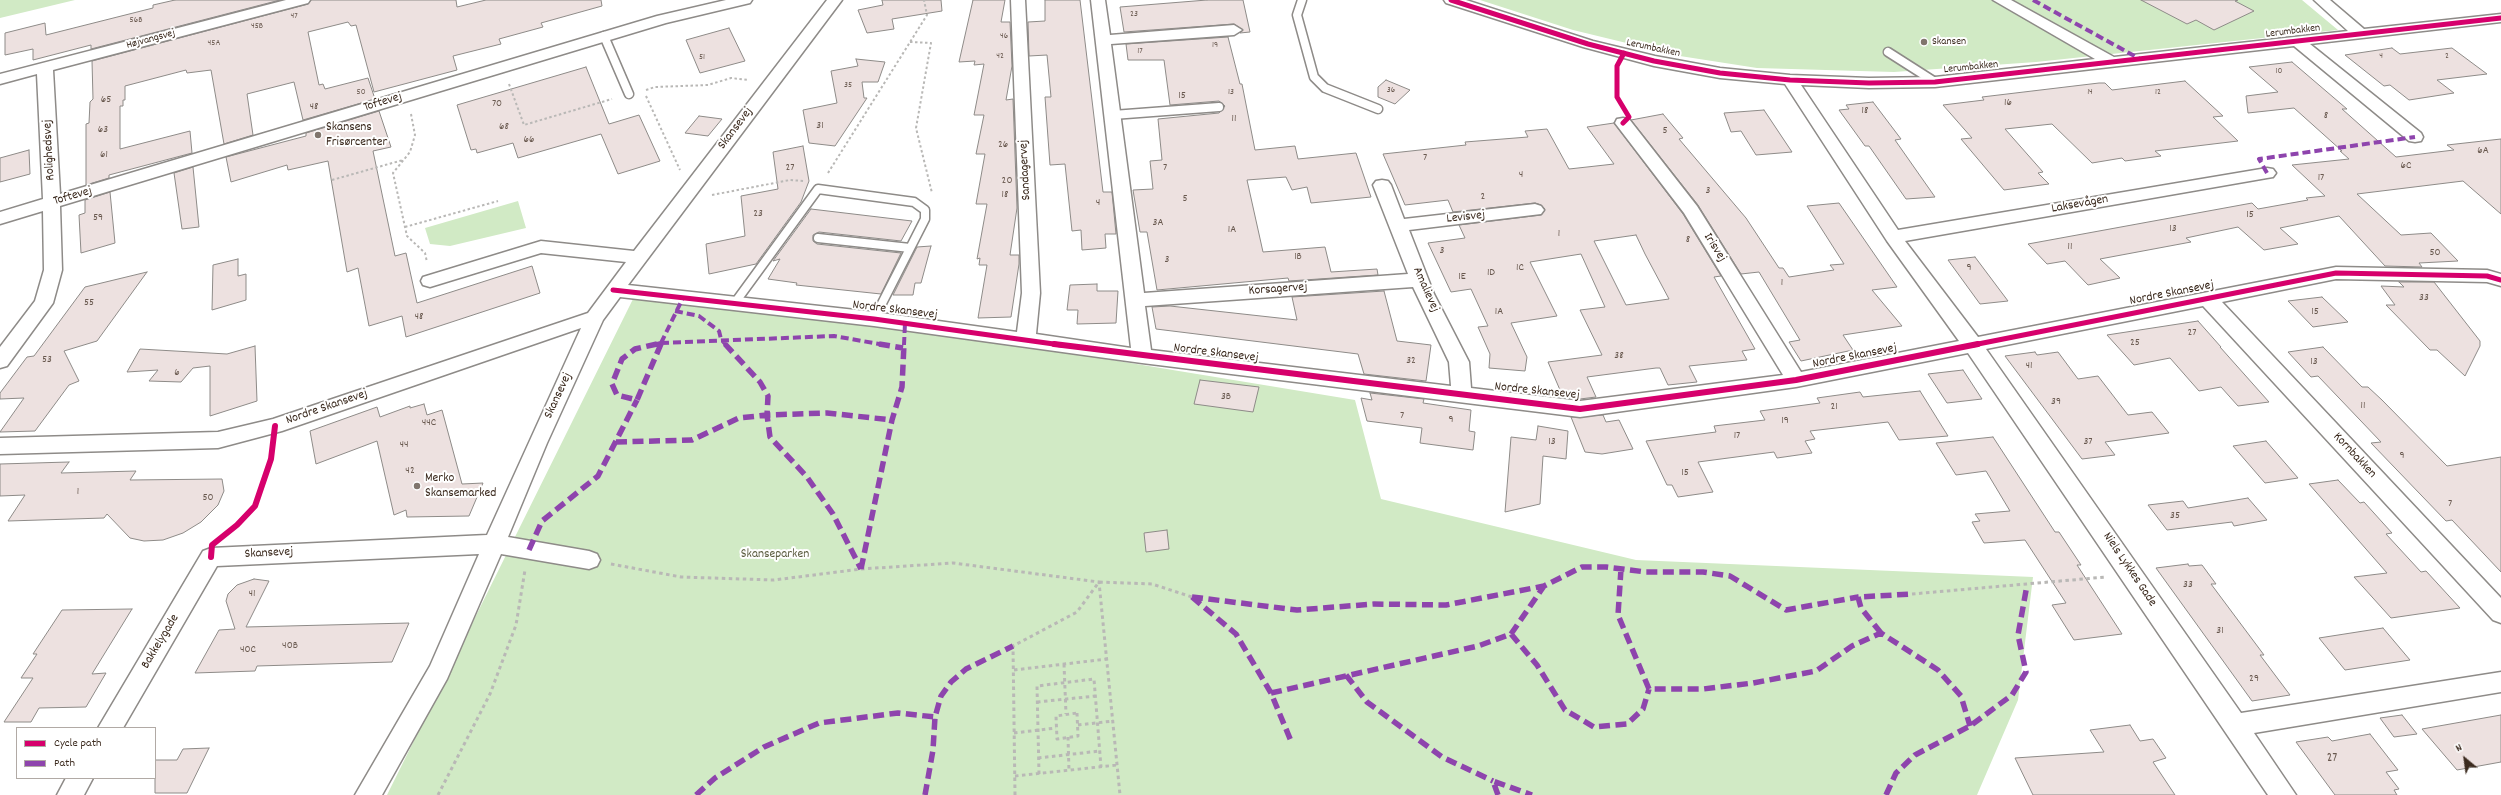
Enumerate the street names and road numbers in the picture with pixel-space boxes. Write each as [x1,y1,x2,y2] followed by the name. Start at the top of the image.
[2265,22,2321,42] street label: Lerumbakken
[125,27,177,53] street label: Højvangsvej
[1625,37,1681,61] street label: Lerumbakken
[1943,59,1999,77] street label: Lerumbakken
[362,90,404,116] street label: Toftevej
[715,105,757,153] street label: Skansevej
[41,119,59,181] street label: Rolighedsvej
[1017,139,1035,201] street label: Sandagervej
[52,184,94,210] street label: Toftevej
[2050,192,2110,218] street label: Laksevågen
[1446,208,1486,228] street label: Levisvej
[1699,231,1729,265] street label: Irisvej
[1408,265,1442,315] street label: Amalievej
[2129,278,2215,310] street label: Nordre Skansevej
[1248,280,1308,300] street label: Korsagervej
[852,298,938,324] street label: Nordre Skansevej
[1173,341,1259,367] street label: Nordre Skansevej
[1812,341,1898,373] street label: Nordre Skansevej
[542,371,576,421] street label: Skansevej
[1494,380,1580,404] street label: Nordre Skansevej
[284,387,370,429] street label: Nordre Skansevej
[2329,430,2379,482] street label: Kornbakken
[2099,530,2159,610] street label: Niels Lykkes Gade
[244,545,294,563] street label: Skansevej
[139,612,183,672] street label: Bakkelygade

